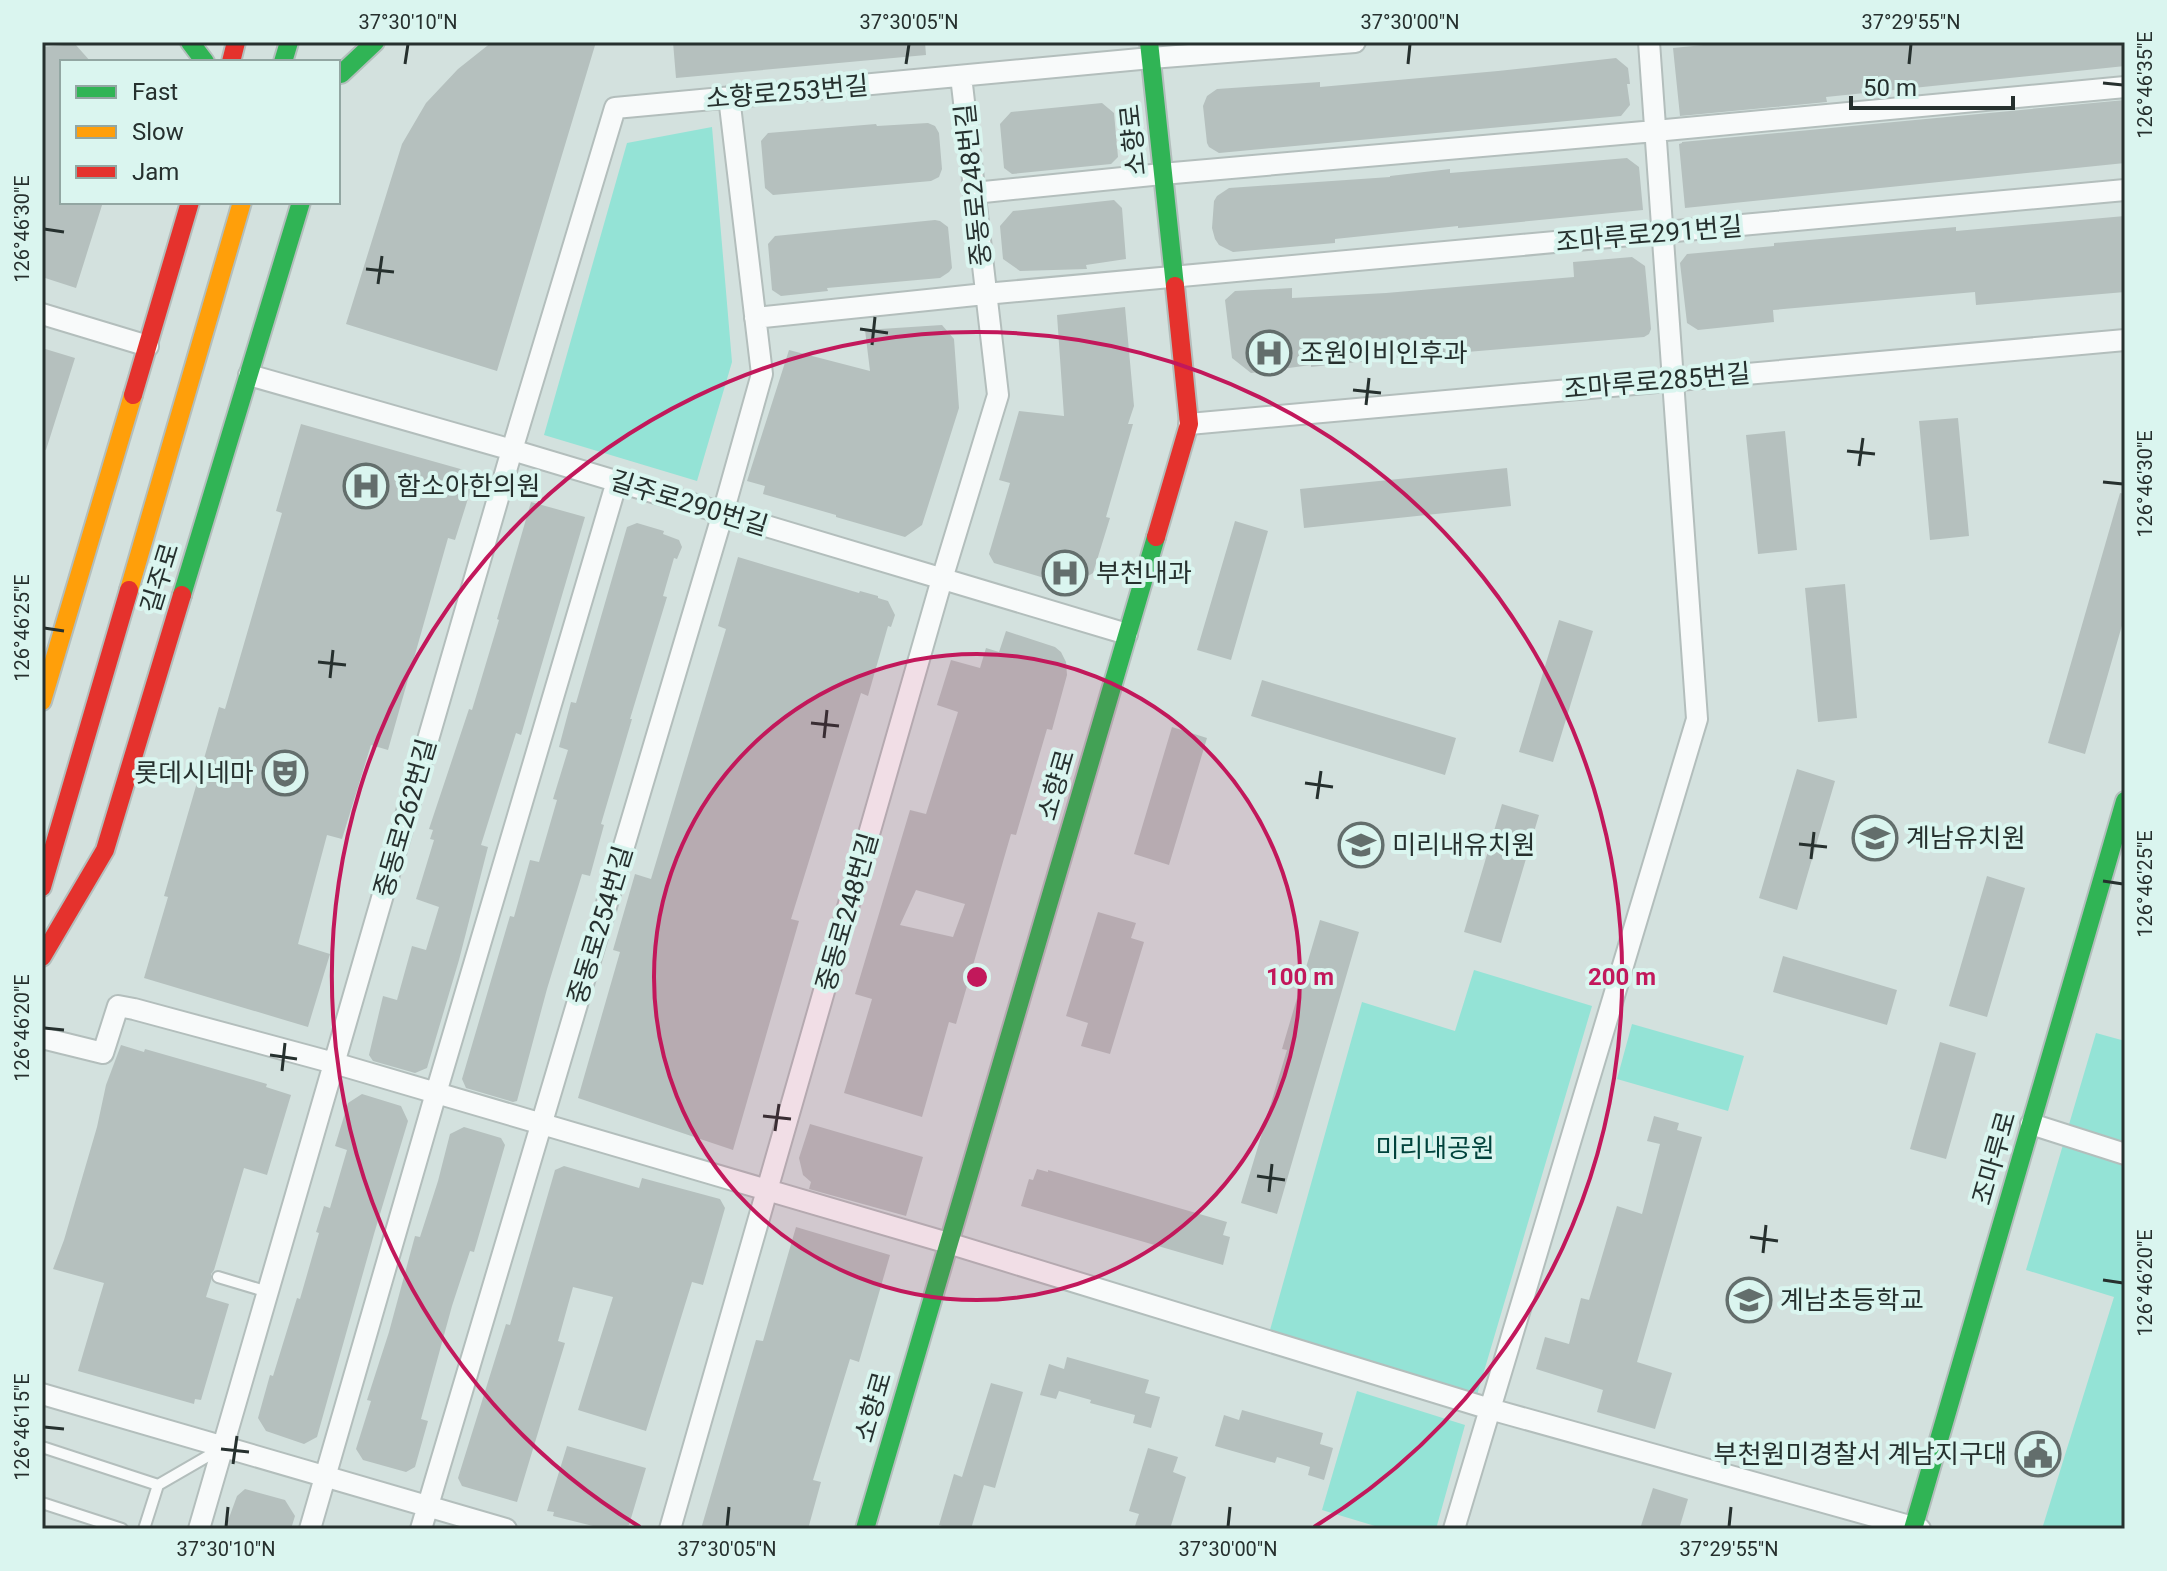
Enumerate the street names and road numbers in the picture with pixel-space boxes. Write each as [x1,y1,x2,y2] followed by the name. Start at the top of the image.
[704,70,870,114] street label: 소향로253번길
[950,102,996,268] street label: 중동로248번길
[1114,103,1152,177] street label: 소향로
[1554,211,1744,257] street label: 조마루로291번길
[1562,358,1752,404] street label: 조마루로285번길
[606,465,772,541] street label: 길주로290번길
[135,539,185,617] street label: 길주로
[368,735,442,901] street label: 중동로262번길
[1032,746,1080,824] street label: 소향로
[810,829,884,995] street label: 중동로248번길
[562,842,638,1008] street label: 중동로254번길
[1966,1108,2022,1208] street label: 조마루로
[849,1368,897,1446] street label: 소향로

